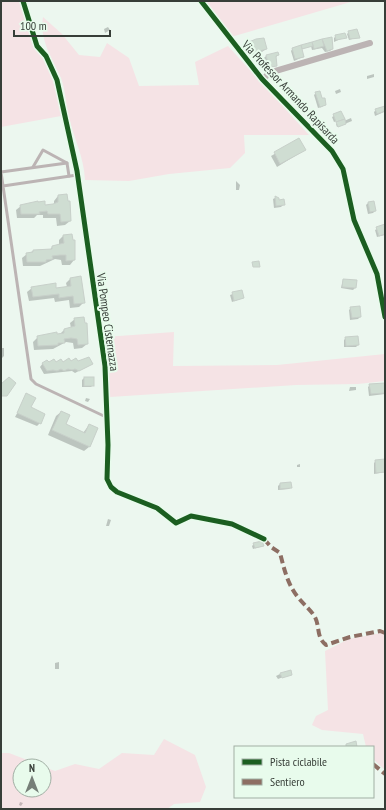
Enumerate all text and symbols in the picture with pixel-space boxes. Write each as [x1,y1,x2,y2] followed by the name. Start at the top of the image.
[14,12,110,38] scale bar
[20,18,47,33] text: 100 m
[238,36,343,147] street label: Via Professor Armando Rapisarda
[94,271,122,372] street label: Via Pompeo Cisternazza
[234,746,374,798] legend
[270,754,327,769] text: Pista ciclabile
[12,758,52,798] north arrow
[29,761,35,775] text: N
[270,774,305,789] text: Sentiero

